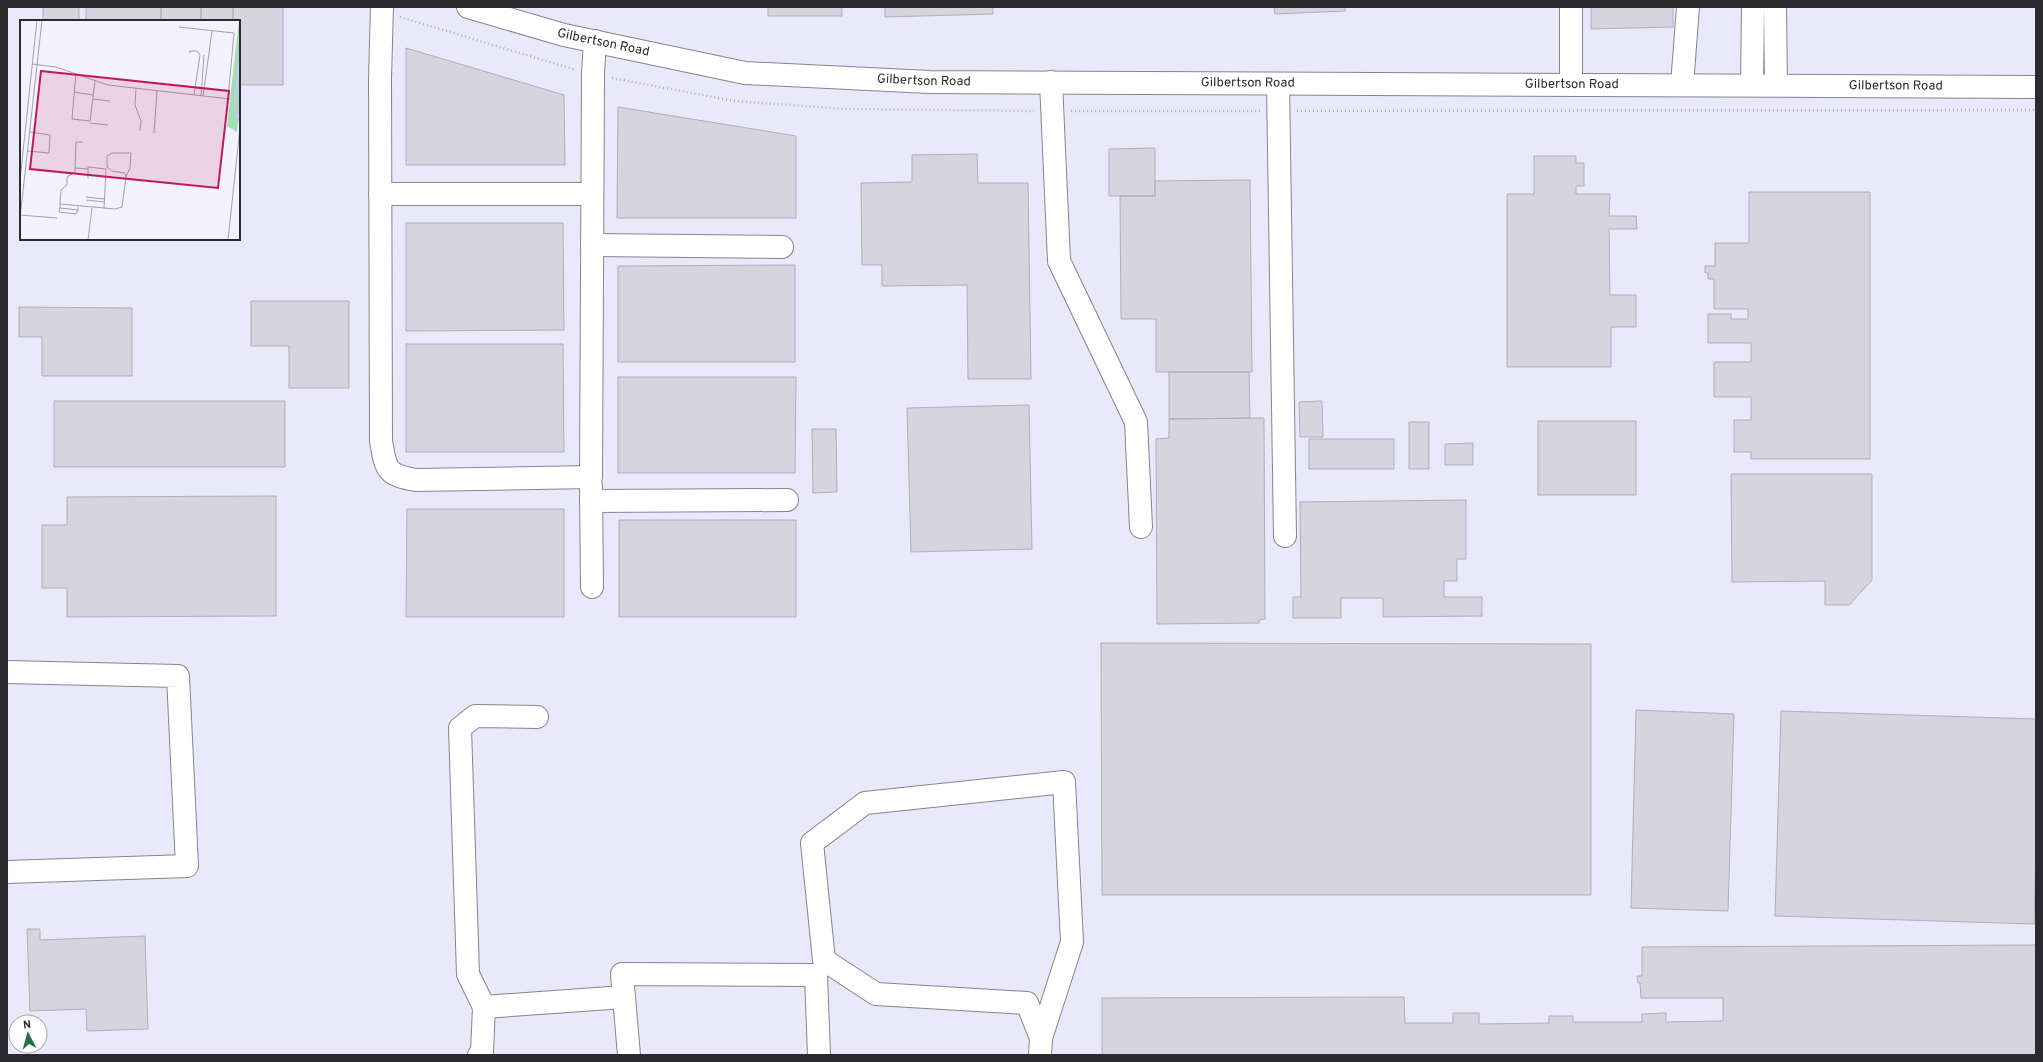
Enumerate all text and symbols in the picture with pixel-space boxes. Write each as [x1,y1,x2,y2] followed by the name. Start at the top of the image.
[20,20,240,240] inset map
[555,25,651,61] street label: Gilbertson Road
[876,71,971,90] street label: Gilbertson Road
[1201,75,1295,92] street label: Gilbertson Road
[1525,77,1619,93] street label: Gilbertson Road
[1849,78,1943,95] street label: Gilbertson Road
[8,1014,48,1054] north arrow
[22,1018,32,1032] text: N

